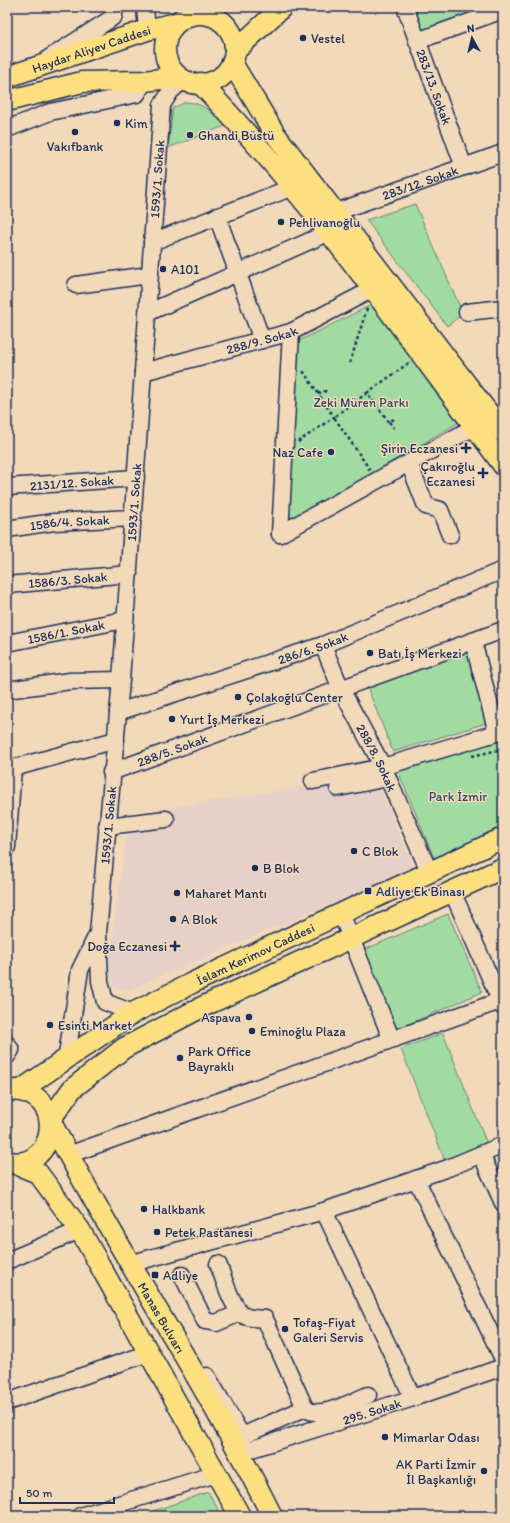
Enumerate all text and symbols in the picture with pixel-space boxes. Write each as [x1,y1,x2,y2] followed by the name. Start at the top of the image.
[452,18,492,58] north arrow
[30,22,152,76] street label: Haydar Aliyev Caddesi
[466,22,475,36] text: N
[311,31,345,46] place label: Vestel
[298,33,308,43] marker: Vestel
[414,47,455,127] street label: 283/13. Sokak
[125,116,148,131] place label: Kim
[112,118,122,128] marker: Kim
[70,127,80,137] marker: Vakıfbank
[198,128,274,143] place label: Ghandi Büstü
[185,130,195,140] marker: Ghandi Büstü
[47,139,104,154] place label: Vakıfbank
[146,139,167,219] street label: 1593/1. Sokak
[380,162,460,203] street label: 283/12. Sokak
[289,215,360,230] place label: Pehlivanoğlu
[276,217,286,227] marker: Pehlivanoğlu
[171,262,199,277] place label: A101
[158,264,168,274] marker: A101
[224,322,300,357] street label: 288/9. Sokak
[313,395,409,410] park label: Zeki Müren Parkı
[381,441,458,456] place label: Şirin Eczanesi
[461,443,471,453] marker: Şirin Eczanesi
[273,445,323,460] place label: Naz Cafe
[326,447,336,457] marker: Naz Cafe
[421,459,475,489] place label: Çakıroğlu Eczanesi
[123,462,144,542] street label: 1593/1. Sokak
[478,468,488,478] marker: Çakıroğlu Eczanesi
[29,472,115,493] street label: 2131/12. Sokak
[29,512,110,533] street label: 1586/4. Sokak
[28,568,108,591] street label: 1586/3. Sokak
[26,616,106,646] street label: 1586/1. Sokak
[276,628,350,667] street label: 286/6. Sokak
[378,646,462,661] place label: Batı İş Merkezi
[365,648,375,658] marker: Batı İş Merkezi
[246,690,344,705] place label: Çolakoğlu Center
[233,692,243,702] marker: Çolakoğlu Center
[180,712,264,727] place label: Yurt İş Merkezi
[167,714,177,724] marker: Yurt İş Merkezi
[354,721,400,794] street label: 288/8. Sokak
[135,730,209,769] street label: 288/5. Sokak
[97,785,119,865] street label: 1593/1. Sokak
[429,789,487,804] park label: Park İzmir
[362,844,399,859] place label: C Blok
[349,846,359,856] marker: C Blok
[263,861,300,876] place label: B Blok
[250,863,260,873] marker: B Blok
[376,884,465,899] place label: Adliye Ek Binası
[185,886,267,901] place label: Maharet Mantı
[363,886,373,896] marker: Adliye Ek Binası
[172,888,182,898] marker: Maharet Mantı
[181,912,218,927] place label: A Blok
[168,914,178,924] marker: A Blok
[194,920,317,987] street label: İslam Kerimov Caddesi
[87,939,167,954] place label: Doğa Eczanesi
[170,941,180,951] marker: Doğa Eczanesi
[201,1010,242,1025] place label: Aspava
[244,1012,254,1022] marker: Aspava
[58,1018,132,1033] place label: Esinti Market
[45,1020,55,1030] marker: Esinti Market
[260,1024,346,1039] place label: Eminoğlu Plaza
[247,1026,257,1036] marker: Eminoğlu Plaza
[188,1044,251,1074] place label: Park Office Bayraklı
[175,1053,185,1063] marker: Park Office Bayraklı
[152,1202,206,1217] place label: Halkbank
[139,1204,149,1214] marker: Halkbank
[165,1225,253,1240] place label: Petek Pastanesi
[152,1227,162,1237] marker: Petek Pastanesi
[163,1268,198,1283] place label: Adliye
[150,1270,160,1280] marker: Adliye
[135,1279,188,1356] street label: Manas Bulvarı
[293,1315,364,1345] place label: Tofaş-Fiyat Galeri Servis
[280,1324,290,1334] marker: Tofaş-Fiyat Galeri Servis
[341,1395,403,1427] street label: 295. Sokak
[393,1430,480,1445] place label: Mimarlar Odası
[380,1432,390,1442] marker: Mimarlar Odası
[396,1457,476,1487] place label: AK Parti İzmir İl Başkanlığı
[479,1466,489,1476] marker: AK Parti İzmir İl Başkanlığı
[20,1479,114,1505] scale bar
[26,1486,52,1500] text: 50 m

